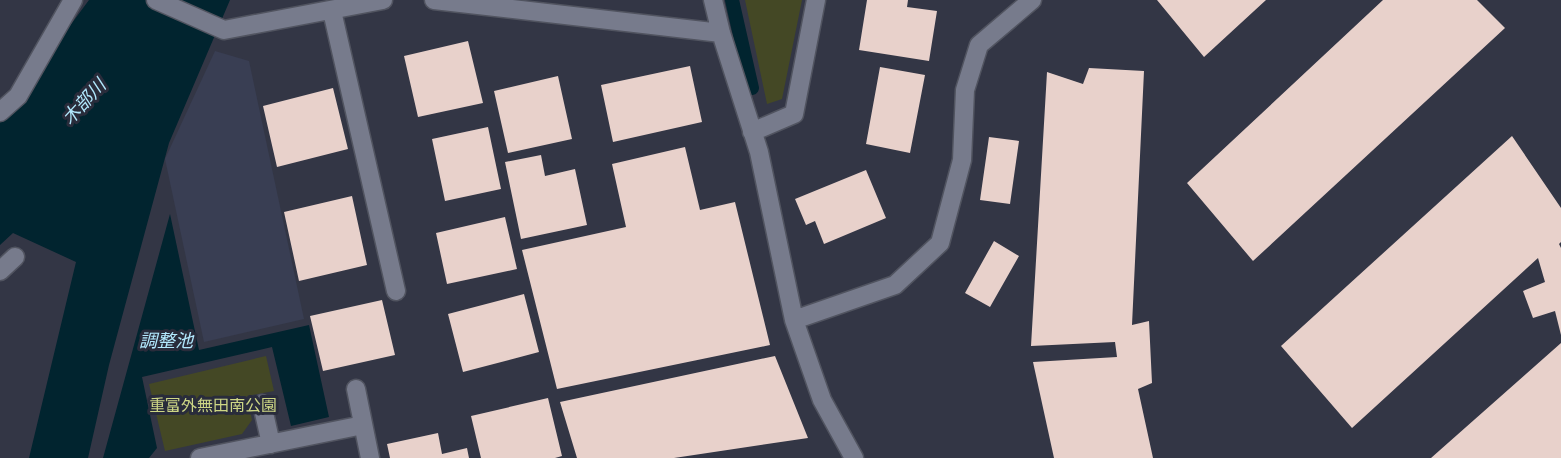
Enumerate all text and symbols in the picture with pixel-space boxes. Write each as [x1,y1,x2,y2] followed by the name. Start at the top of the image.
[56,72,112,129] water label: 木部川
[139,328,195,352] water label: 調整池
[149,394,277,416] park label: 重富外無田南公園

